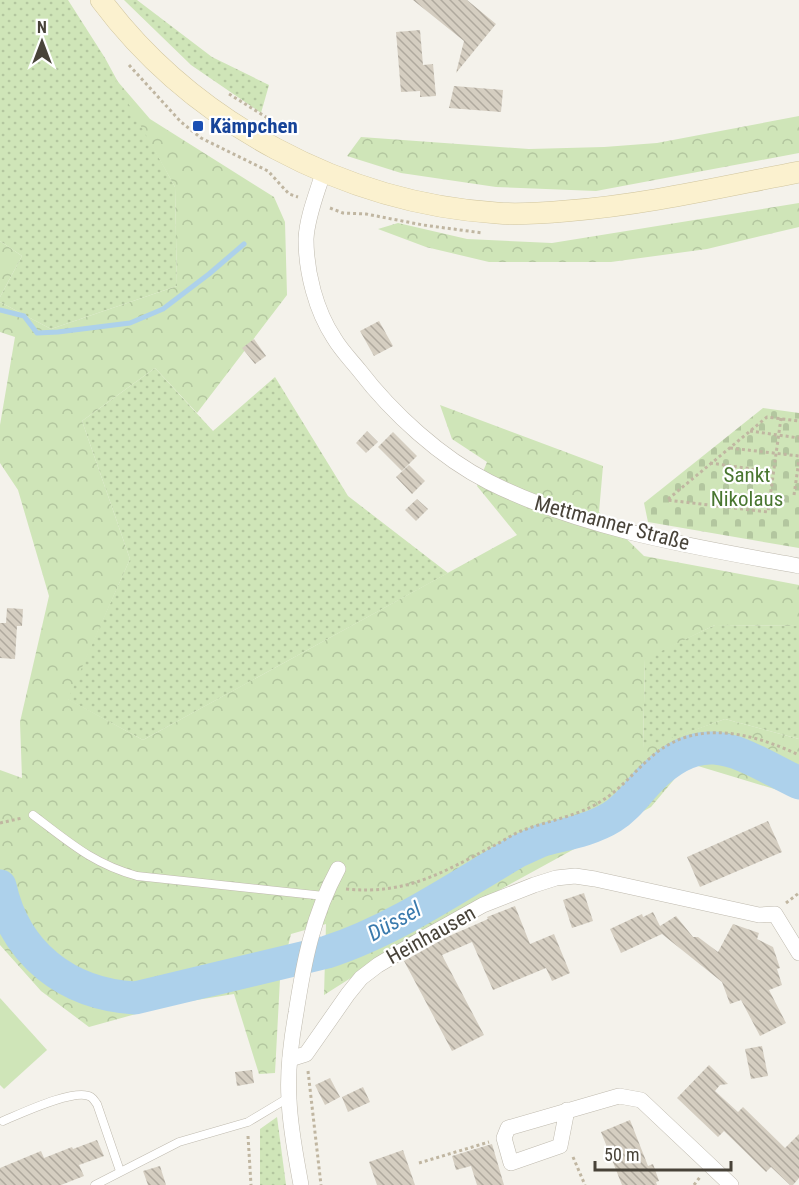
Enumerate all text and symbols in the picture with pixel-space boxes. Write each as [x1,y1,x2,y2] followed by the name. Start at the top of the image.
[12,12,72,72] north arrow
[37,18,47,37] text: N
[210,114,298,138] place label: Kämpchen
[191,119,205,133] marker: Kämpchen
[711,463,783,511] park label: Sankt Nikolaus
[532,491,692,555] street label: Mettmanner Straße
[363,896,426,946] water label: Düssel
[382,901,480,969] street label: Heinhausen
[595,1134,732,1172] scale bar
[604,1144,639,1165] text: 50 m

